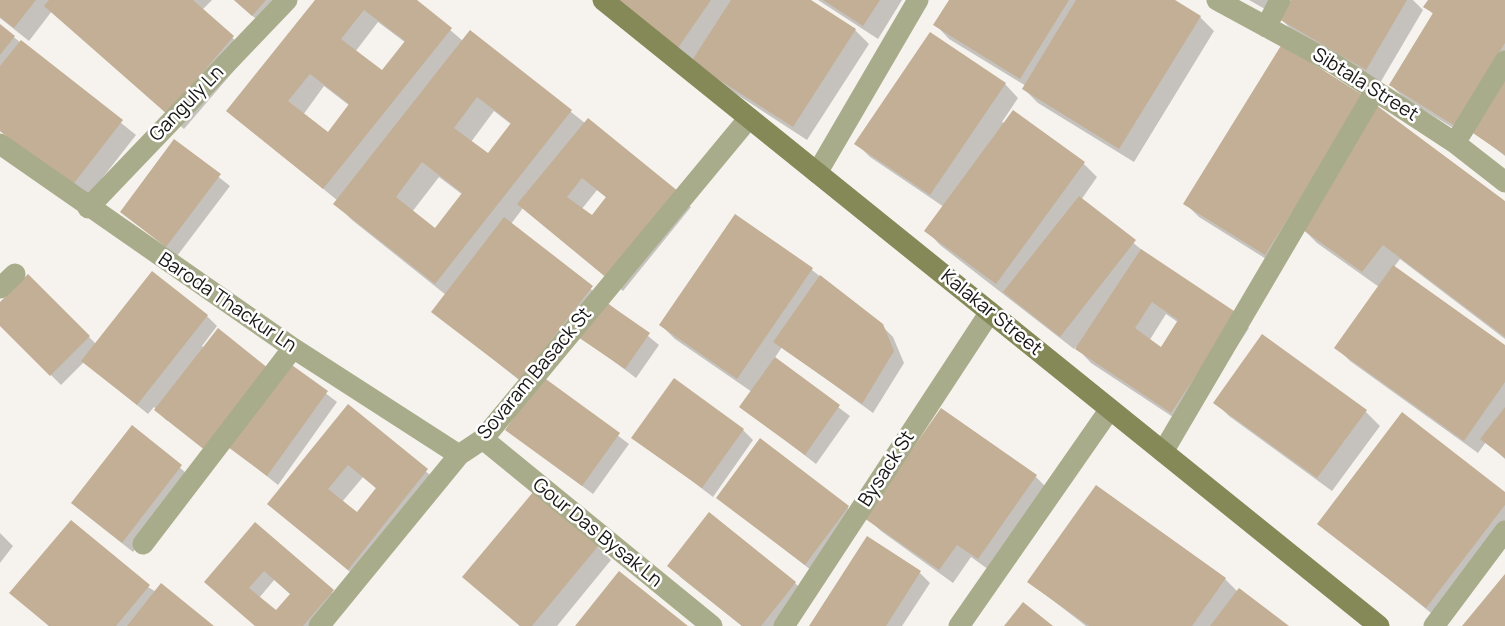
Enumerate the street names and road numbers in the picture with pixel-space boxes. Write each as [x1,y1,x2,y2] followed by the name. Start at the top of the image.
[1308,43,1422,127] street label: Sibtala Street
[145,61,229,147] street label: Ganguly Ln
[154,248,300,358] street label: Baroda Thackur Ln
[936,265,1046,361] street label: Kalakar Street
[473,303,597,445] street label: Sovaram Basack St
[854,427,920,511] street label: Bysack St
[528,474,666,592] street label: Gour Das Bysak Ln

